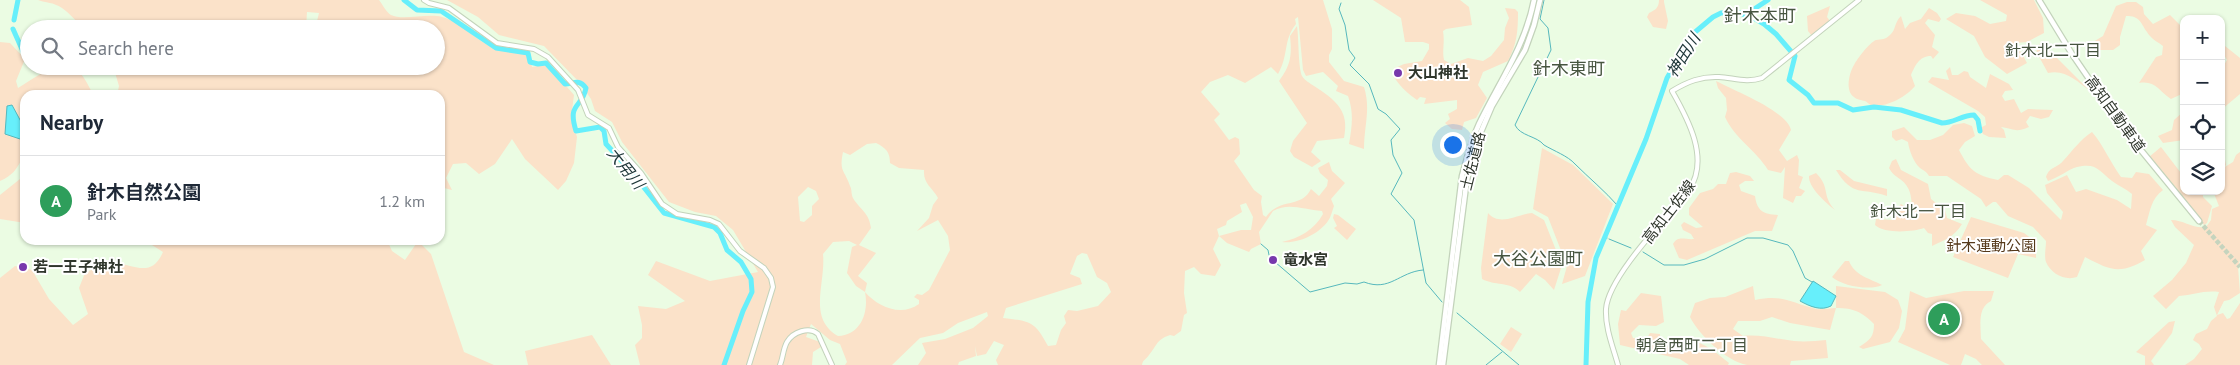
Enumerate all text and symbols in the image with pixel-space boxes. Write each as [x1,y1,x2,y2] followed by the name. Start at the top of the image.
[1724,4,1796,27] district label: 針木本町
[2180,15,2225,195] map controls
[2180,15,2225,60] button: +
[20,20,445,75] search box
[1662,28,1705,81] water label: 神田川
[38,34,66,62] icon: search
[78,36,174,60] text: Search here
[2005,40,2101,60] district label: 針木北二丁目
[1533,57,1605,80] district label: 針木東町
[2180,60,2225,105] button: −
[1408,63,1468,82] place label: 大山神社
[1392,67,1404,79] marker: 大山神社
[2081,72,2150,156] street label: 高知自動車道
[2180,105,2225,150] button: locate
[40,109,103,136] text: Nearby
[1456,129,1489,192] street label: 土佐道路
[1440,132,1466,158] your location
[603,143,650,194] water label: 大用川
[2180,150,2225,195] button: layers
[1638,176,1699,247] street label: 高知土佐線
[87,180,201,204] text: 針木自然公園
[51,191,61,211] text: A
[379,191,425,211] text: 1.2 km
[1870,201,1966,221] district label: 針木北一丁目
[87,204,116,224] text: Park
[1946,236,2036,255] park label: 針木運動公園
[1493,247,1583,270] district label: 大谷公園町
[1283,250,1328,269] place label: 竜水宮
[1267,254,1279,266] marker: 竜水宮
[33,257,123,276] place label: 若一王子神社
[17,261,29,273] marker: 若一王子神社
[1928,300,1960,338] pin: A
[1636,335,1748,355] district label: 朝倉西町二丁目

